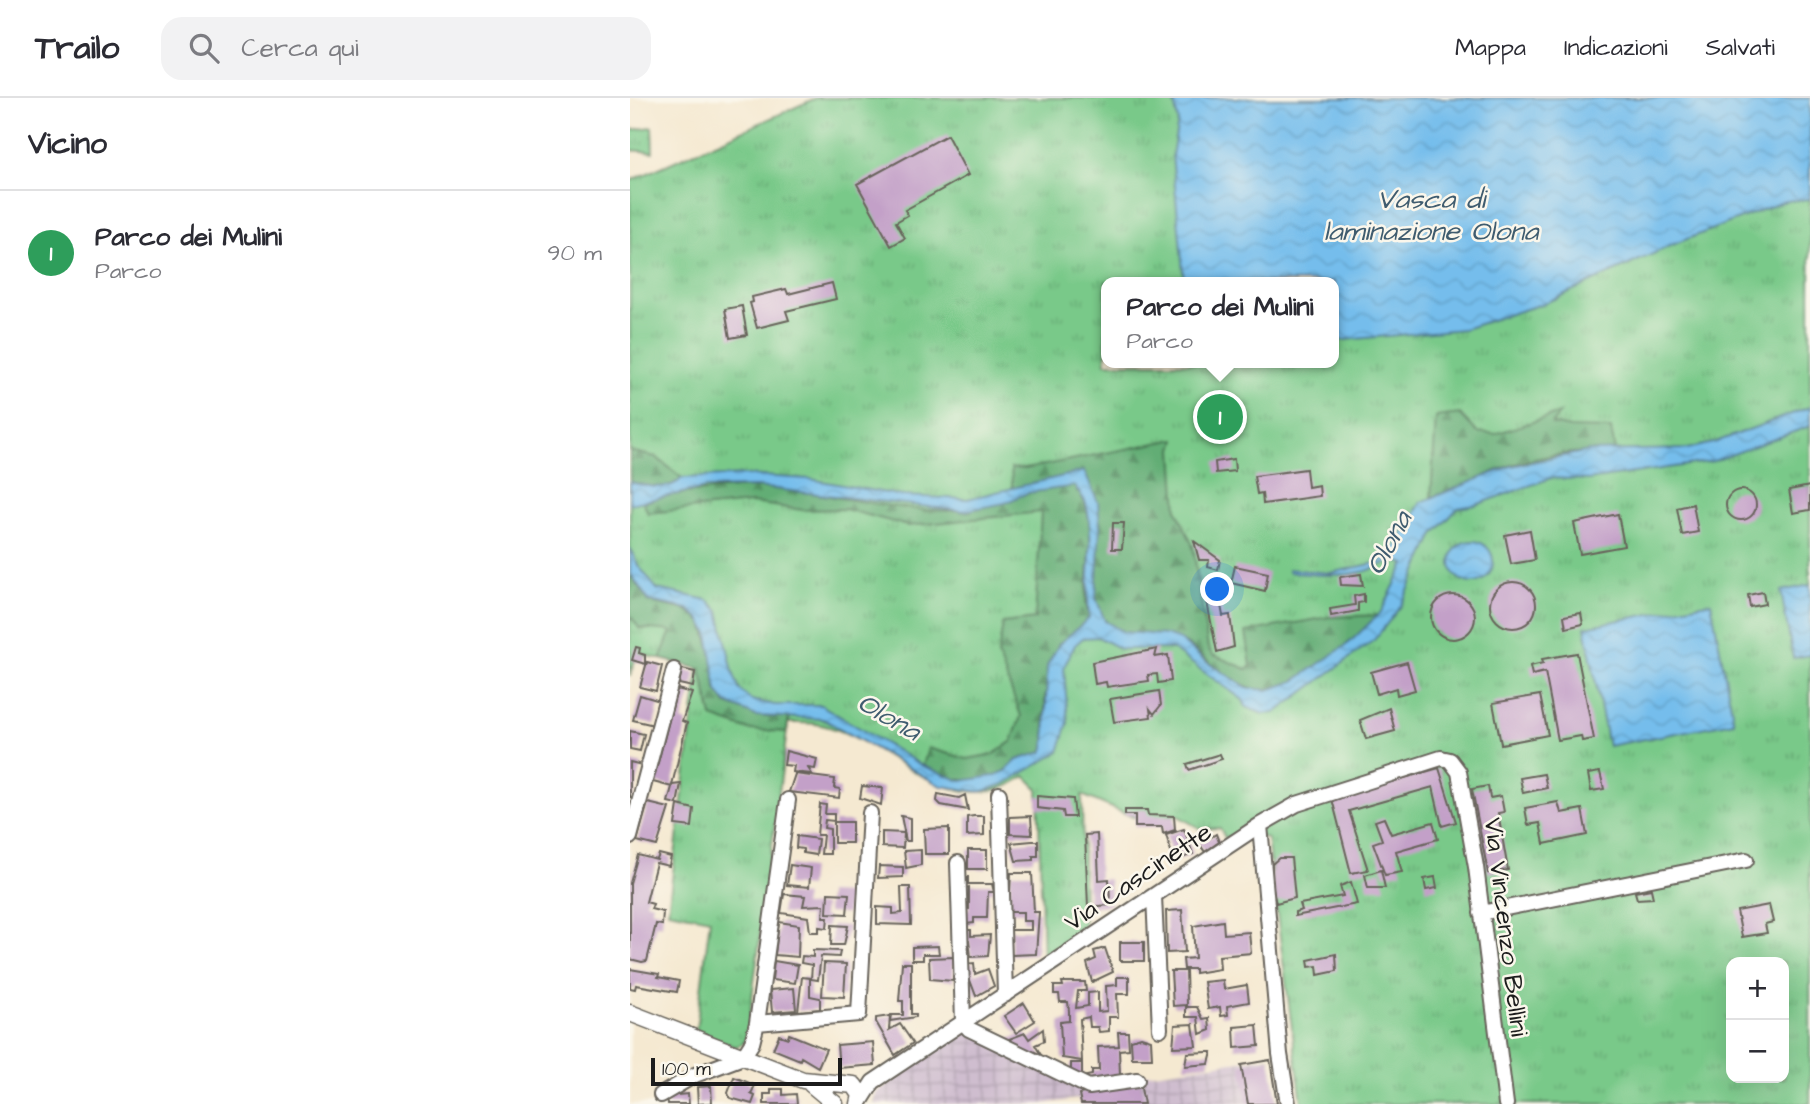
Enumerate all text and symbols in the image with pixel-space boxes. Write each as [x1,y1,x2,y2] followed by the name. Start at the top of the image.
[161,17,651,80] search box
[35,25,119,71] text: Trailo
[185,29,223,67] icon: search
[241,30,359,66] text: Cerca qui
[1455,31,1526,65] text: Mappa
[1564,31,1668,65] text: Indicazioni
[1706,31,1775,65] text: Salvati
[28,123,107,165] text: Vicino
[1324,180,1540,251] water label: Vasca di laminazione Olona
[95,219,282,255] text: Parco dei Mulini
[50,237,52,269] text: 1
[547,237,602,269] text: 90 m
[95,255,162,287] text: Parco
[1101,277,1339,368] popup
[1126,289,1314,325] text: Parco dei Mulini
[1126,325,1193,357] text: Parco
[1197,391,1243,443] pin: 1
[1356,503,1423,582] water label: Olona
[1200,572,1234,606] your location
[850,683,929,752] water label: Olona
[1057,814,1219,940] street label: Via Cascinette
[1475,816,1537,1039] street label: Via Vincenzo Bellini
[1726,957,1789,1083] map controls
[1726,957,1789,1020] button: +
[1726,1020,1789,1083] button: −
[651,1055,842,1087] scale bar
[662,1056,711,1083] text: 100 m

